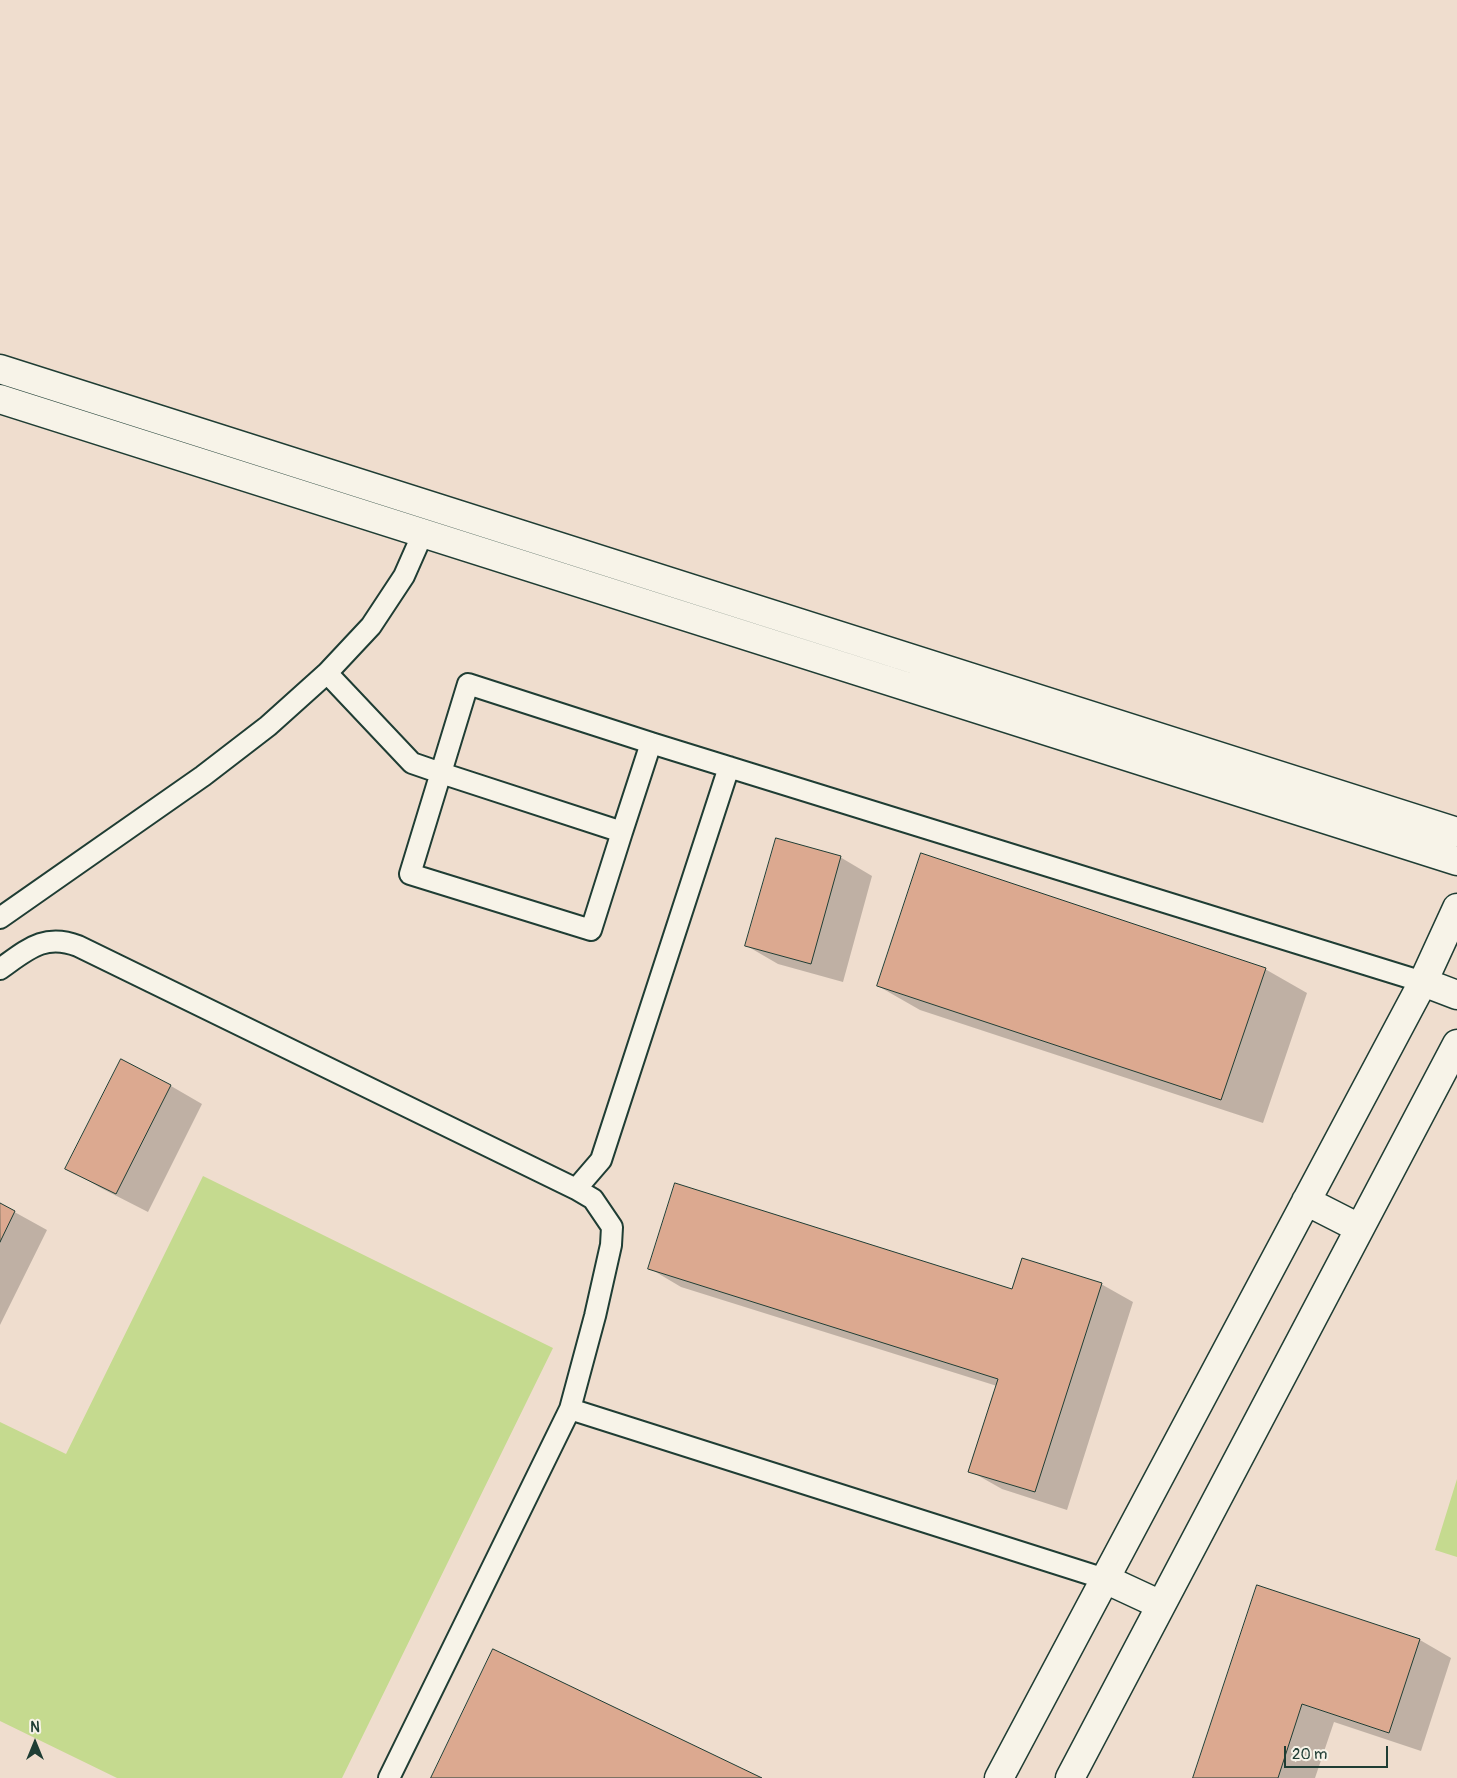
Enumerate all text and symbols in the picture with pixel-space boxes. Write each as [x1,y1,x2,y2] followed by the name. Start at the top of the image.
[10,1718,60,1768] north arrow
[30,1719,40,1736] text: N
[1287,1736,1391,1768] scale bar
[1292,1745,1327,1764] text: 20 m

